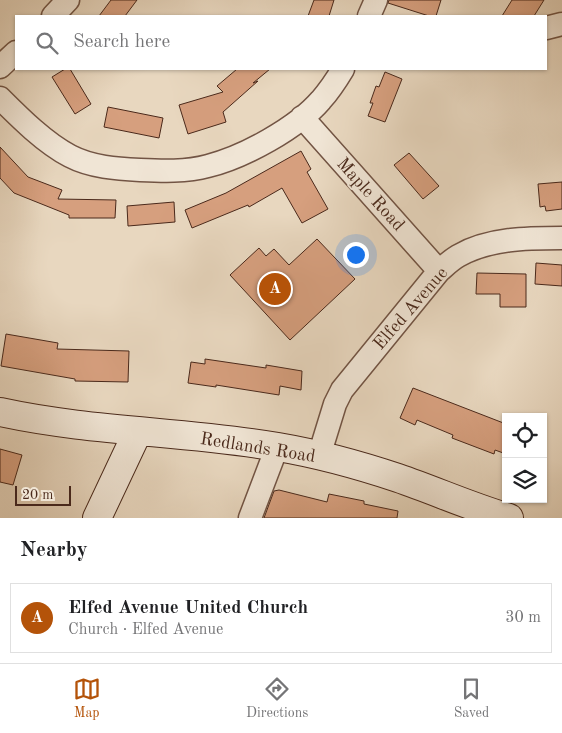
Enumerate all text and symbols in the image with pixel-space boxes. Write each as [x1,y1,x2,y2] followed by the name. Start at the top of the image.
[15,15,547,70] search box
[33,29,61,57] icon: search
[73,33,170,52] text: Search here
[333,155,408,235] street label: Maple Road
[343,242,369,268] your location
[370,264,451,353] street label: Elfed Avenue
[259,270,291,308] pin: A
[502,413,547,503] map controls
[502,413,547,458] button: locate
[199,430,317,466] street label: Redlands Road
[502,458,547,503] button: layers
[15,483,71,506] scale bar
[22,488,53,502] text: 20 m
[20,540,88,561] text: Nearby
[68,599,308,618] text: Elfed Avenue United Church
[31,610,43,626] text: A
[505,610,541,626] text: 30 m
[68,622,223,638] text: Church · Elfed Avenue
[73,675,101,722] tab: Map
[246,675,308,722] tab: Directions
[454,675,489,722] tab: Saved

